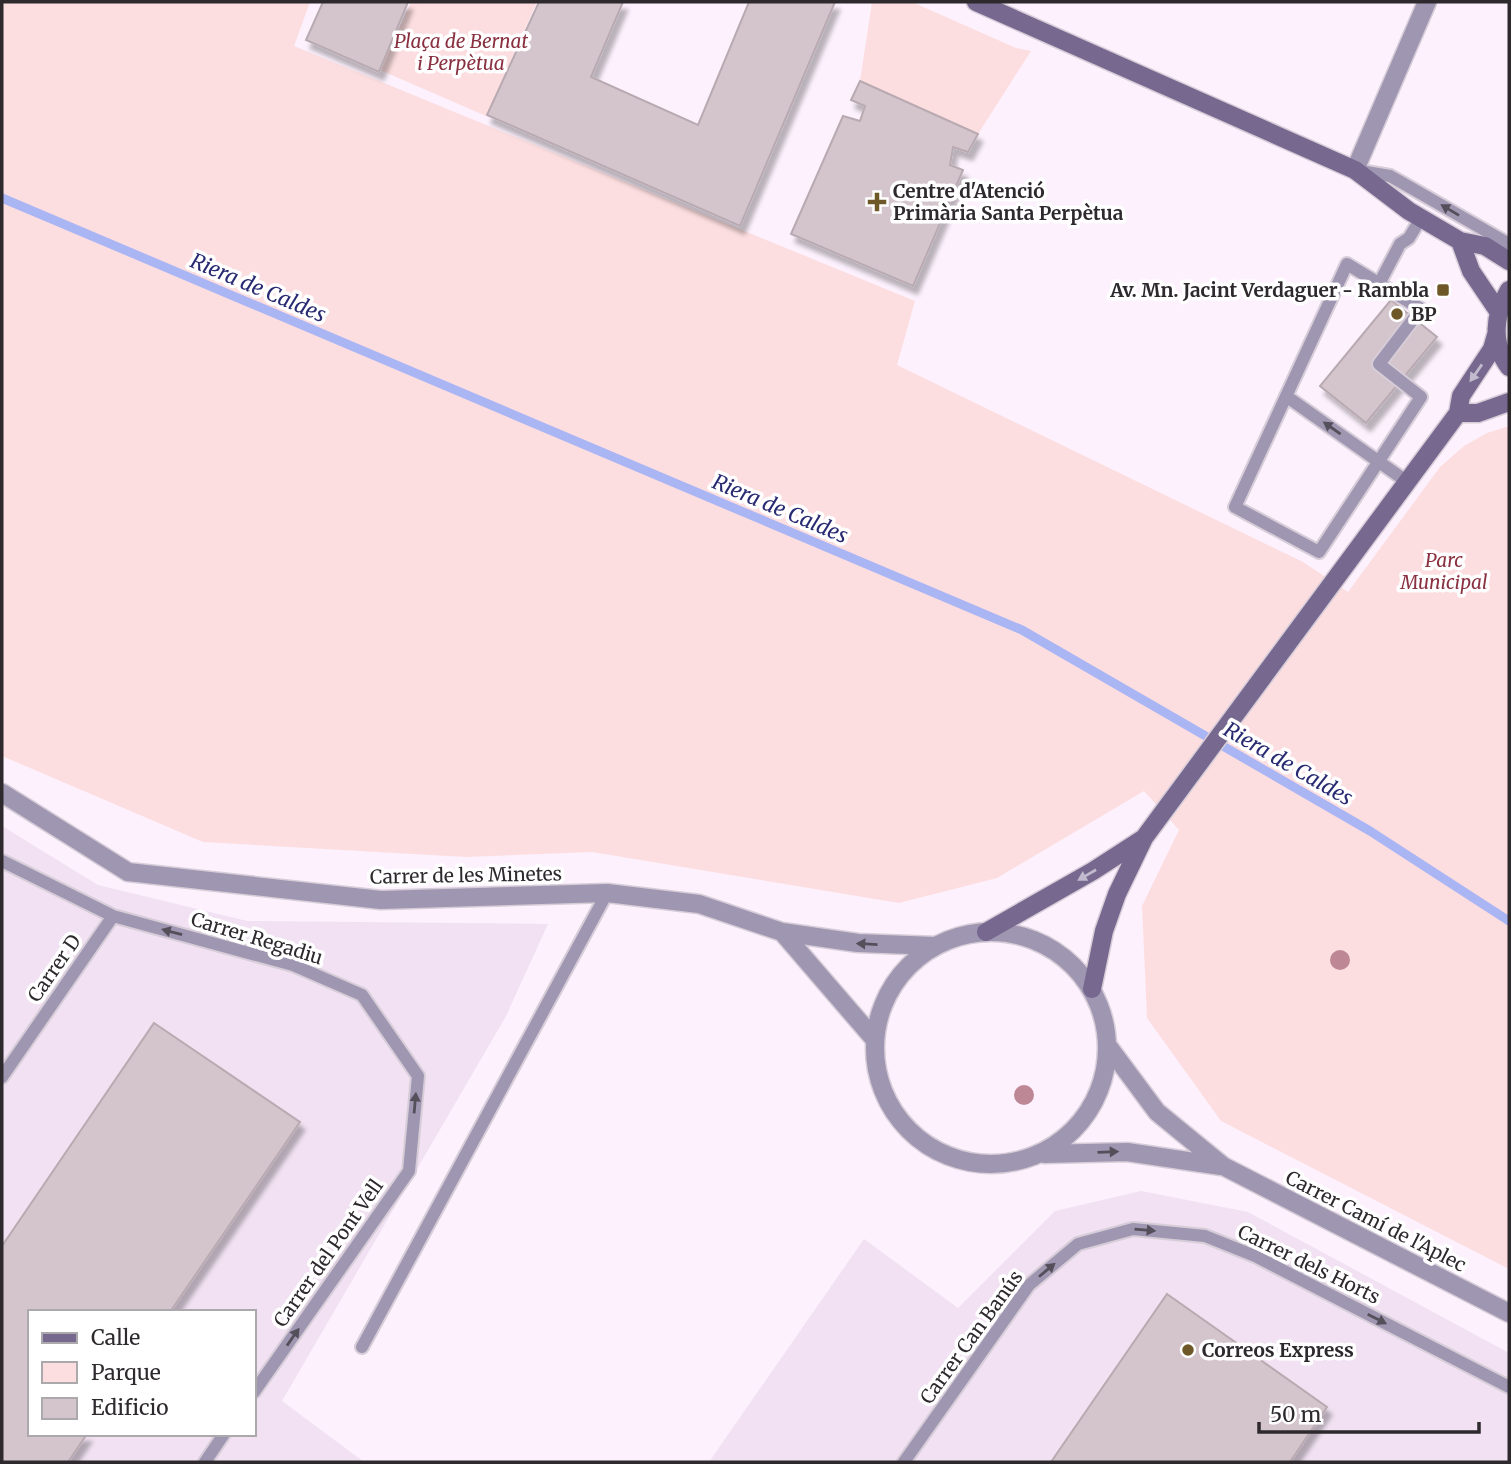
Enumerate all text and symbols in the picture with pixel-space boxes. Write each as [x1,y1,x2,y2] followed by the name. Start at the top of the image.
[394,29,529,75] park label: Plaça de Bernat i Perpètua
[893,179,1124,225] place label: Centre d'Atenció Primària Santa Perpètua
[867,192,887,212] marker: Centre d'Atenció Primària Santa Perpètua
[1440,204,1459,217] one-way arrow
[186,247,330,328] water label: Riera de Caldes
[1109,278,1429,302] place label: Av. Mn. Jacint Verdaguer - Rambla
[1435,282,1451,298] marker: Av. Mn. Jacint Verdaguer - Rambla
[1411,302,1437,326] place label: BP
[1389,306,1405,322] marker: BP
[1470,364,1483,383] one-way arrow
[1323,421,1341,435] one-way arrow
[708,468,852,549] water label: Riera de Caldes
[1399,548,1488,594] park label: Parc Municipal
[1219,716,1358,812] water label: Riera de Caldes
[370,861,562,889] street label: Carrer de les Minetes
[1077,868,1096,881] one-way arrow
[188,907,326,969] street label: Carrer Regadiu
[161,926,183,937] one-way arrow
[22,930,86,1006] street label: Carrer D
[856,938,878,949] one-way arrow
[410,1092,421,1114] one-way arrow
[1098,1147,1120,1158] one-way arrow
[1282,1165,1470,1277] street label: Carrer Camí de l'Aplec
[268,1174,388,1331] street label: Carrer del Pont Vell
[1234,1219,1384,1309] street label: Carrer dels Horts
[1134,1225,1156,1236] one-way arrow
[1037,1263,1055,1278] one-way arrow
[915,1266,1027,1408] street label: Carrer Can Banús
[28,1310,256,1436] legend
[1367,1313,1387,1324] one-way arrow
[91,1324,140,1351] text: Calle
[286,1327,299,1346] one-way arrow
[1202,1338,1354,1362] place label: Correos Express
[1180,1342,1196,1358] marker: Correos Express
[91,1359,161,1386] text: Parque
[1259,1390,1480,1434] scale bar
[91,1394,168,1421] text: Edificio
[1270,1401,1321,1428] text: 50 m

